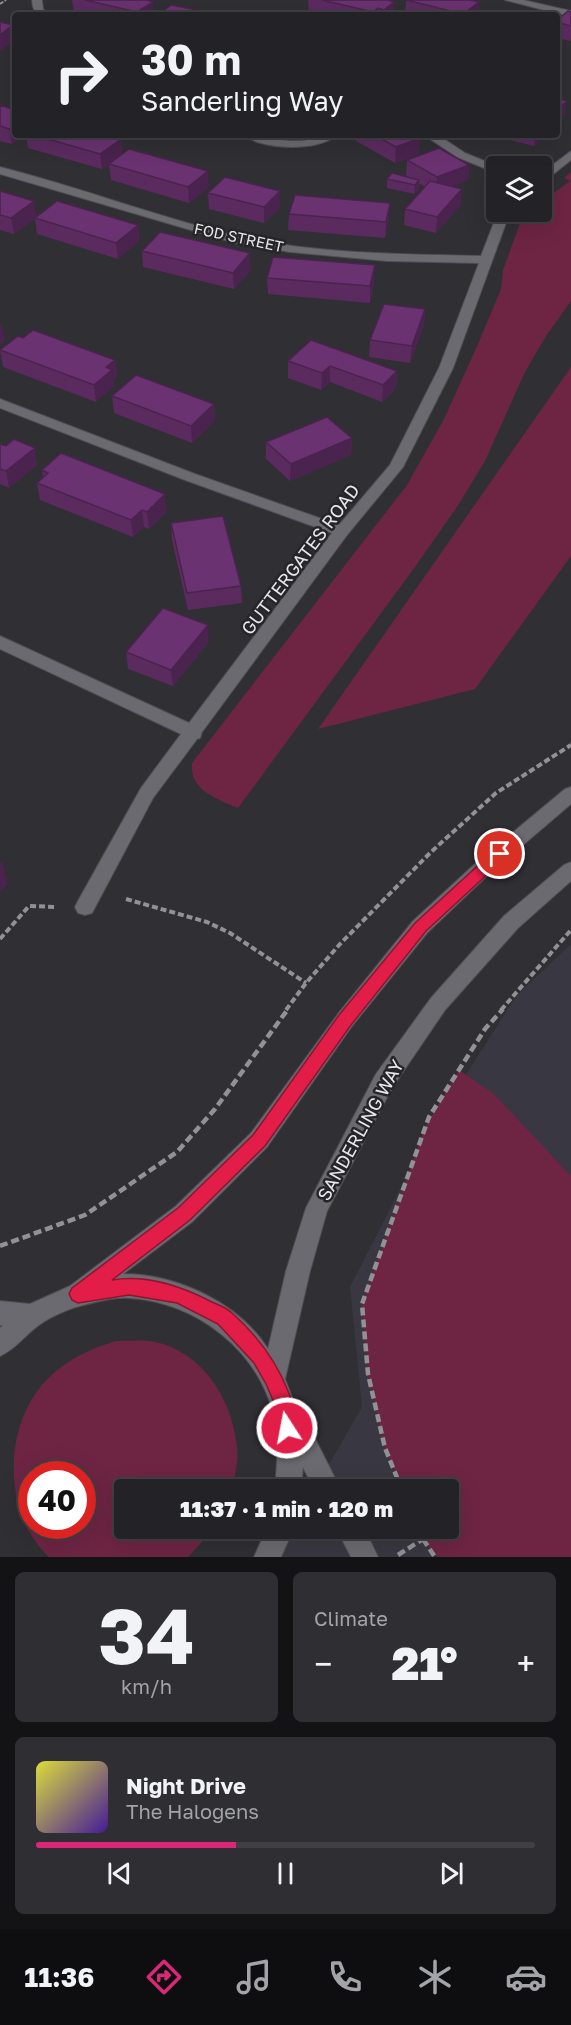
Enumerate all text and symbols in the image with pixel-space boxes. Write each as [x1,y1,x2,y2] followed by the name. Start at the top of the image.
[141,34,241,84] text: 30 m
[42,36,120,114] icon: right
[141,85,343,117] text: Sanderling Way
[486,156,552,222] map controls
[486,156,552,222] button: layers
[193,219,285,255] street label: FOD STREET
[236,479,364,639] street label: GUTTERGATES ROAD
[474,828,525,879] pin
[483,837,516,870] icon: arrive
[312,1055,408,1204] street label: SANDERLING WAY
[255,1396,319,1460] position arrow
[18,1461,96,1539] speed limit sign: 40
[180,1495,393,1522] text: 11:37 · 1 min · 120 m
[98,1588,195,1681] text: 34
[314,1606,388,1630] text: Climate
[391,1636,458,1690] text: 21°
[314,1644,332,1683] text: −
[517,1644,535,1683] text: +
[121,1674,172,1698] text: km/h
[126,1772,246,1799] text: Night Drive
[126,1799,259,1823] text: The Halogens
[103,1857,136,1890] icon: previous
[269,1857,302,1890] icon: pause
[435,1857,468,1890] icon: next
[143,1956,185,1998] icon: directions
[233,1956,275,1998] icon: music
[324,1956,366,1998] icon: phone
[414,1956,456,1998] icon: climate
[505,1956,547,1998] icon: car
[24,1961,94,1993] text: 11:36

